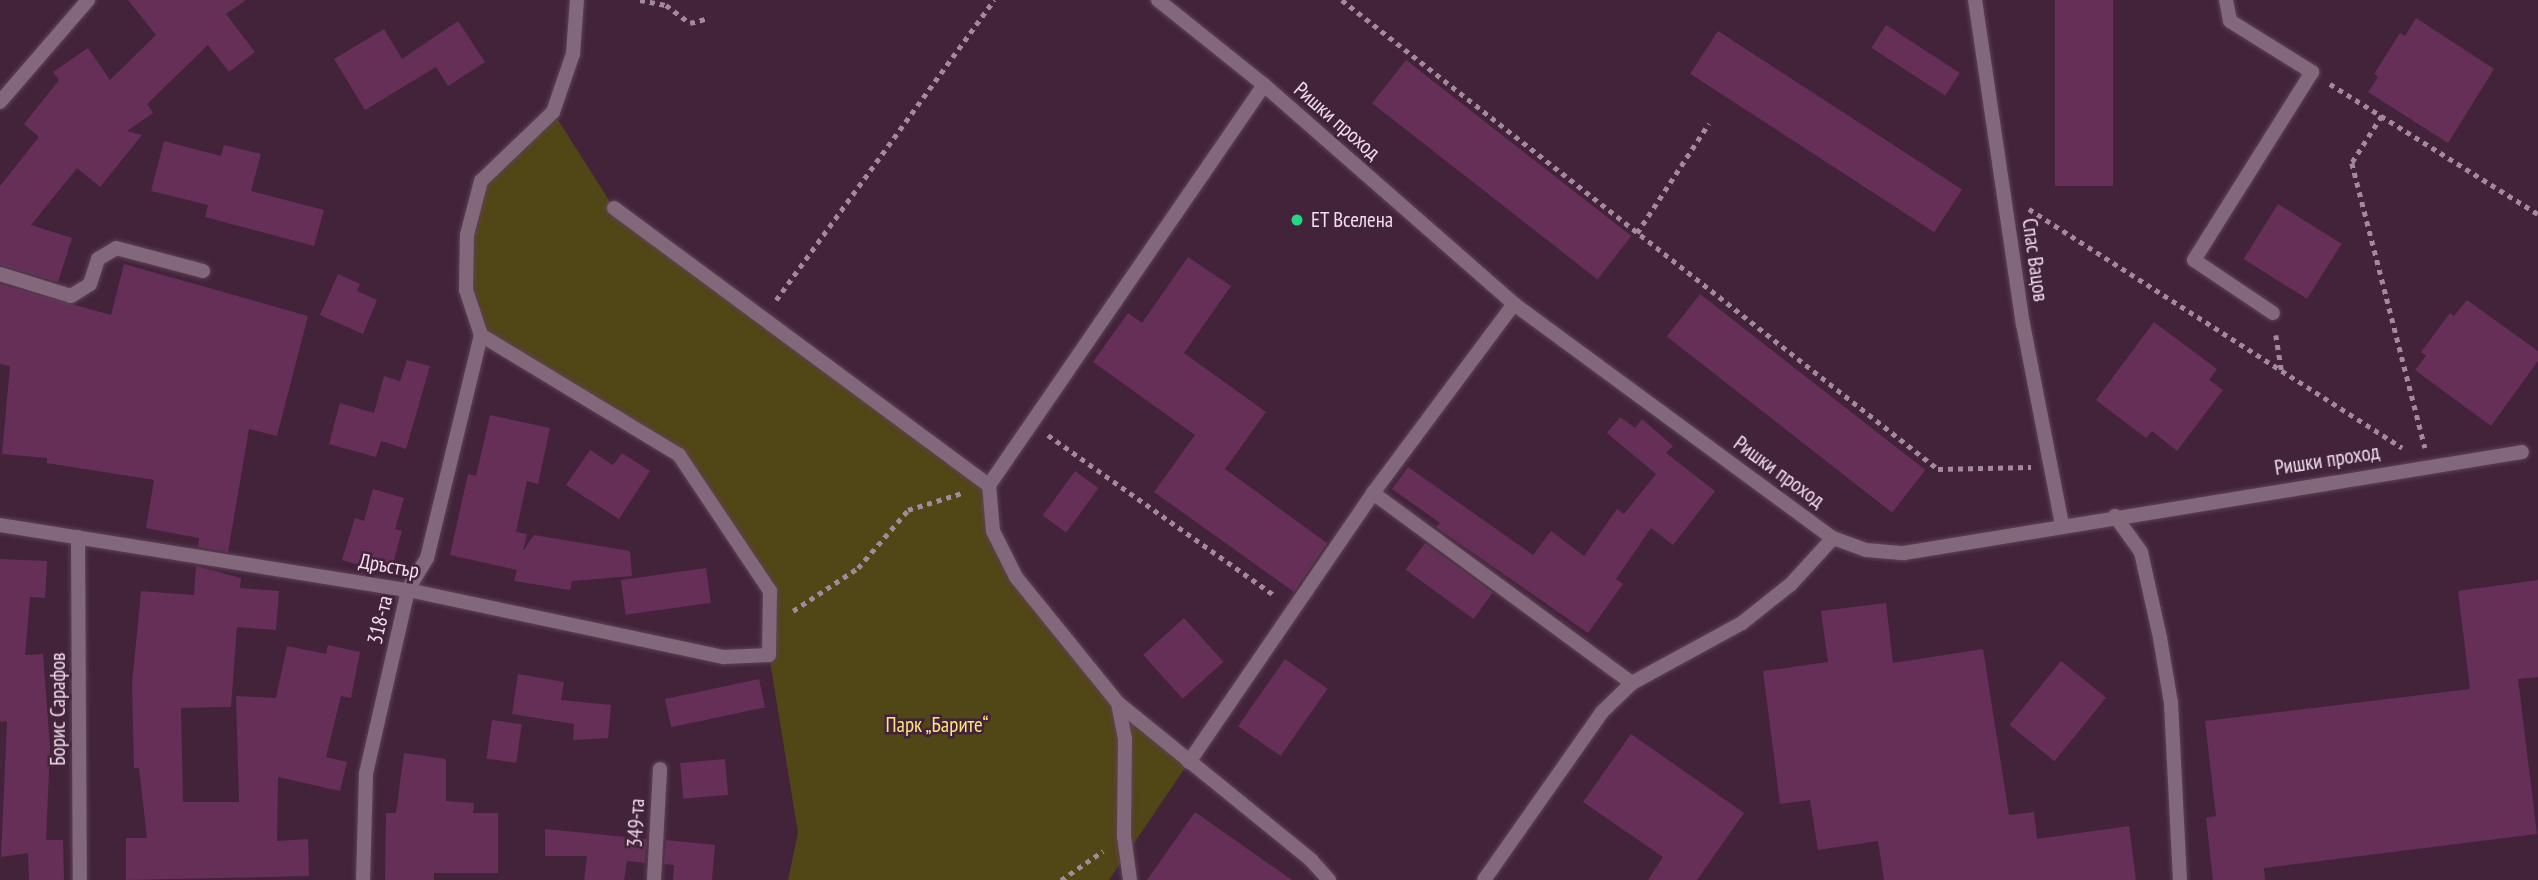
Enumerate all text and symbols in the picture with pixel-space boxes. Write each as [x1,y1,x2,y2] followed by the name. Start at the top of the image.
[1289,77,1385,165] street label: Ришки проход
[1311,207,1394,233] place label: ЕТ Вселена
[1289,212,1305,228] marker: ЕТ Вселена
[2017,217,2053,303] street label: Спас Вацов
[1729,431,1829,513] street label: Ришки проход
[2273,439,2381,481] street label: Ришки проход
[357,548,421,584] street label: Дръстър
[362,593,398,647] street label: 318-та
[45,652,71,766] street label: Борис Сарафов
[885,712,989,738] park label: Парк „Барите“
[622,798,650,848] street label: 349-та

